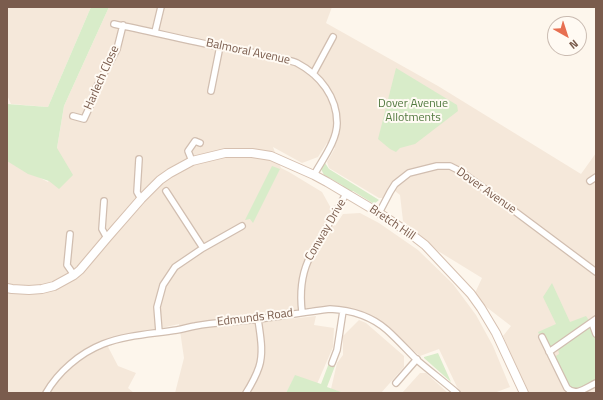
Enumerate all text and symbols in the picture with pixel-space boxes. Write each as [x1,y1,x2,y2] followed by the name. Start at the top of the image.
[547,16,587,56] north arrow
[205,36,291,68] street label: Balmoral Avenue
[566,36,582,53] text: N
[81,44,123,112] street label: Harlech Close
[378,97,448,125] park label: Dover Avenue Allotments
[453,165,519,217] street label: Dover Avenue
[303,197,349,263] street label: Conway Drive
[366,202,418,244] street label: Bretch Hill
[216,306,294,330] street label: Edmunds Road

